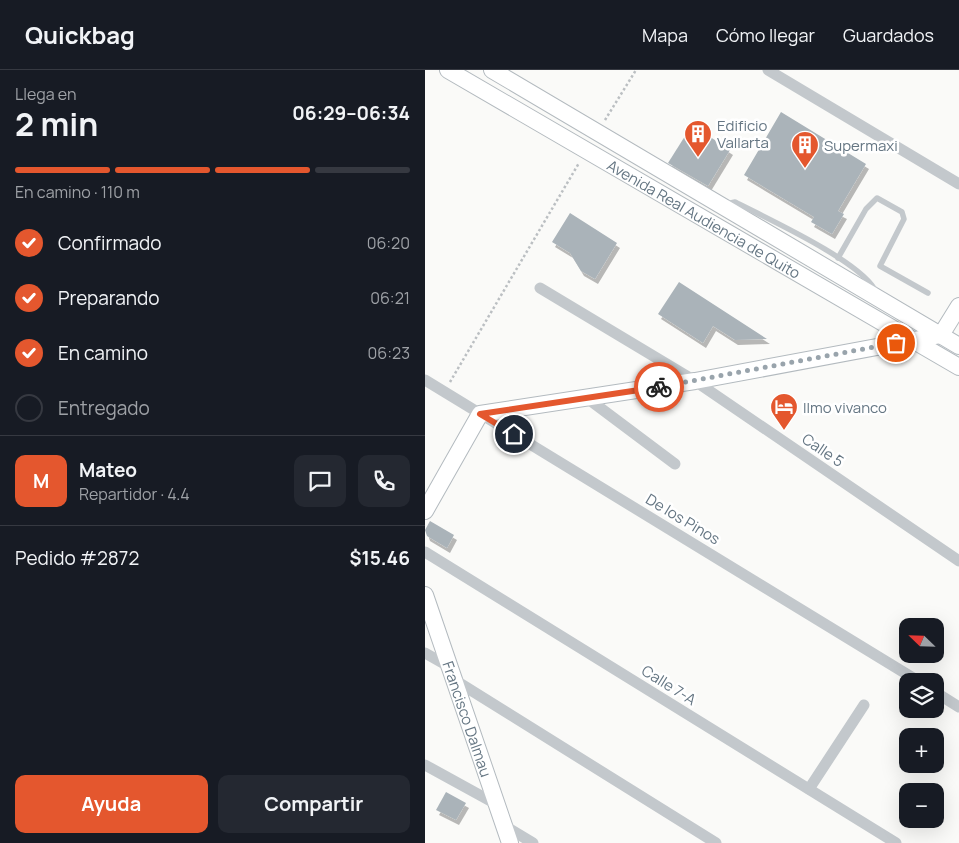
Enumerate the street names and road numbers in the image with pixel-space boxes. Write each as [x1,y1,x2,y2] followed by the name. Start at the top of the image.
[603,154,804,283] street label: Avenida Real Audiencia de Quito
[798,428,848,472] street label: Calle 5
[642,489,724,549] street label: De los Pinos
[438,658,497,780] street label: Francisco Dalmau
[638,660,701,710] street label: Calle 7-A

